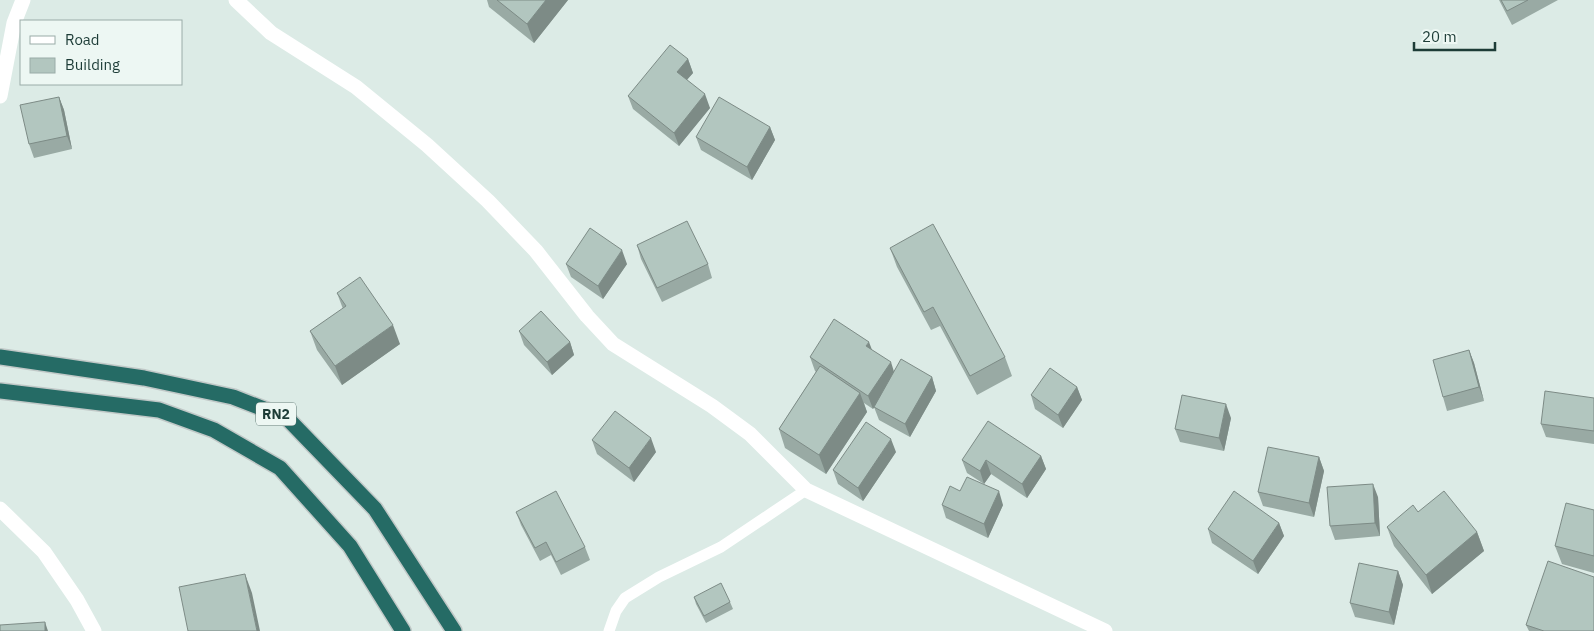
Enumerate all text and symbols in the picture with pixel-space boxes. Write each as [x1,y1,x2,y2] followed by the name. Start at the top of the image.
[20,20,182,85] legend
[1414,20,1495,52] scale bar
[1422,27,1457,46] text: 20 m
[65,30,100,49] text: Road
[65,55,120,74] text: Building
[256,402,296,426] road number: RN2

